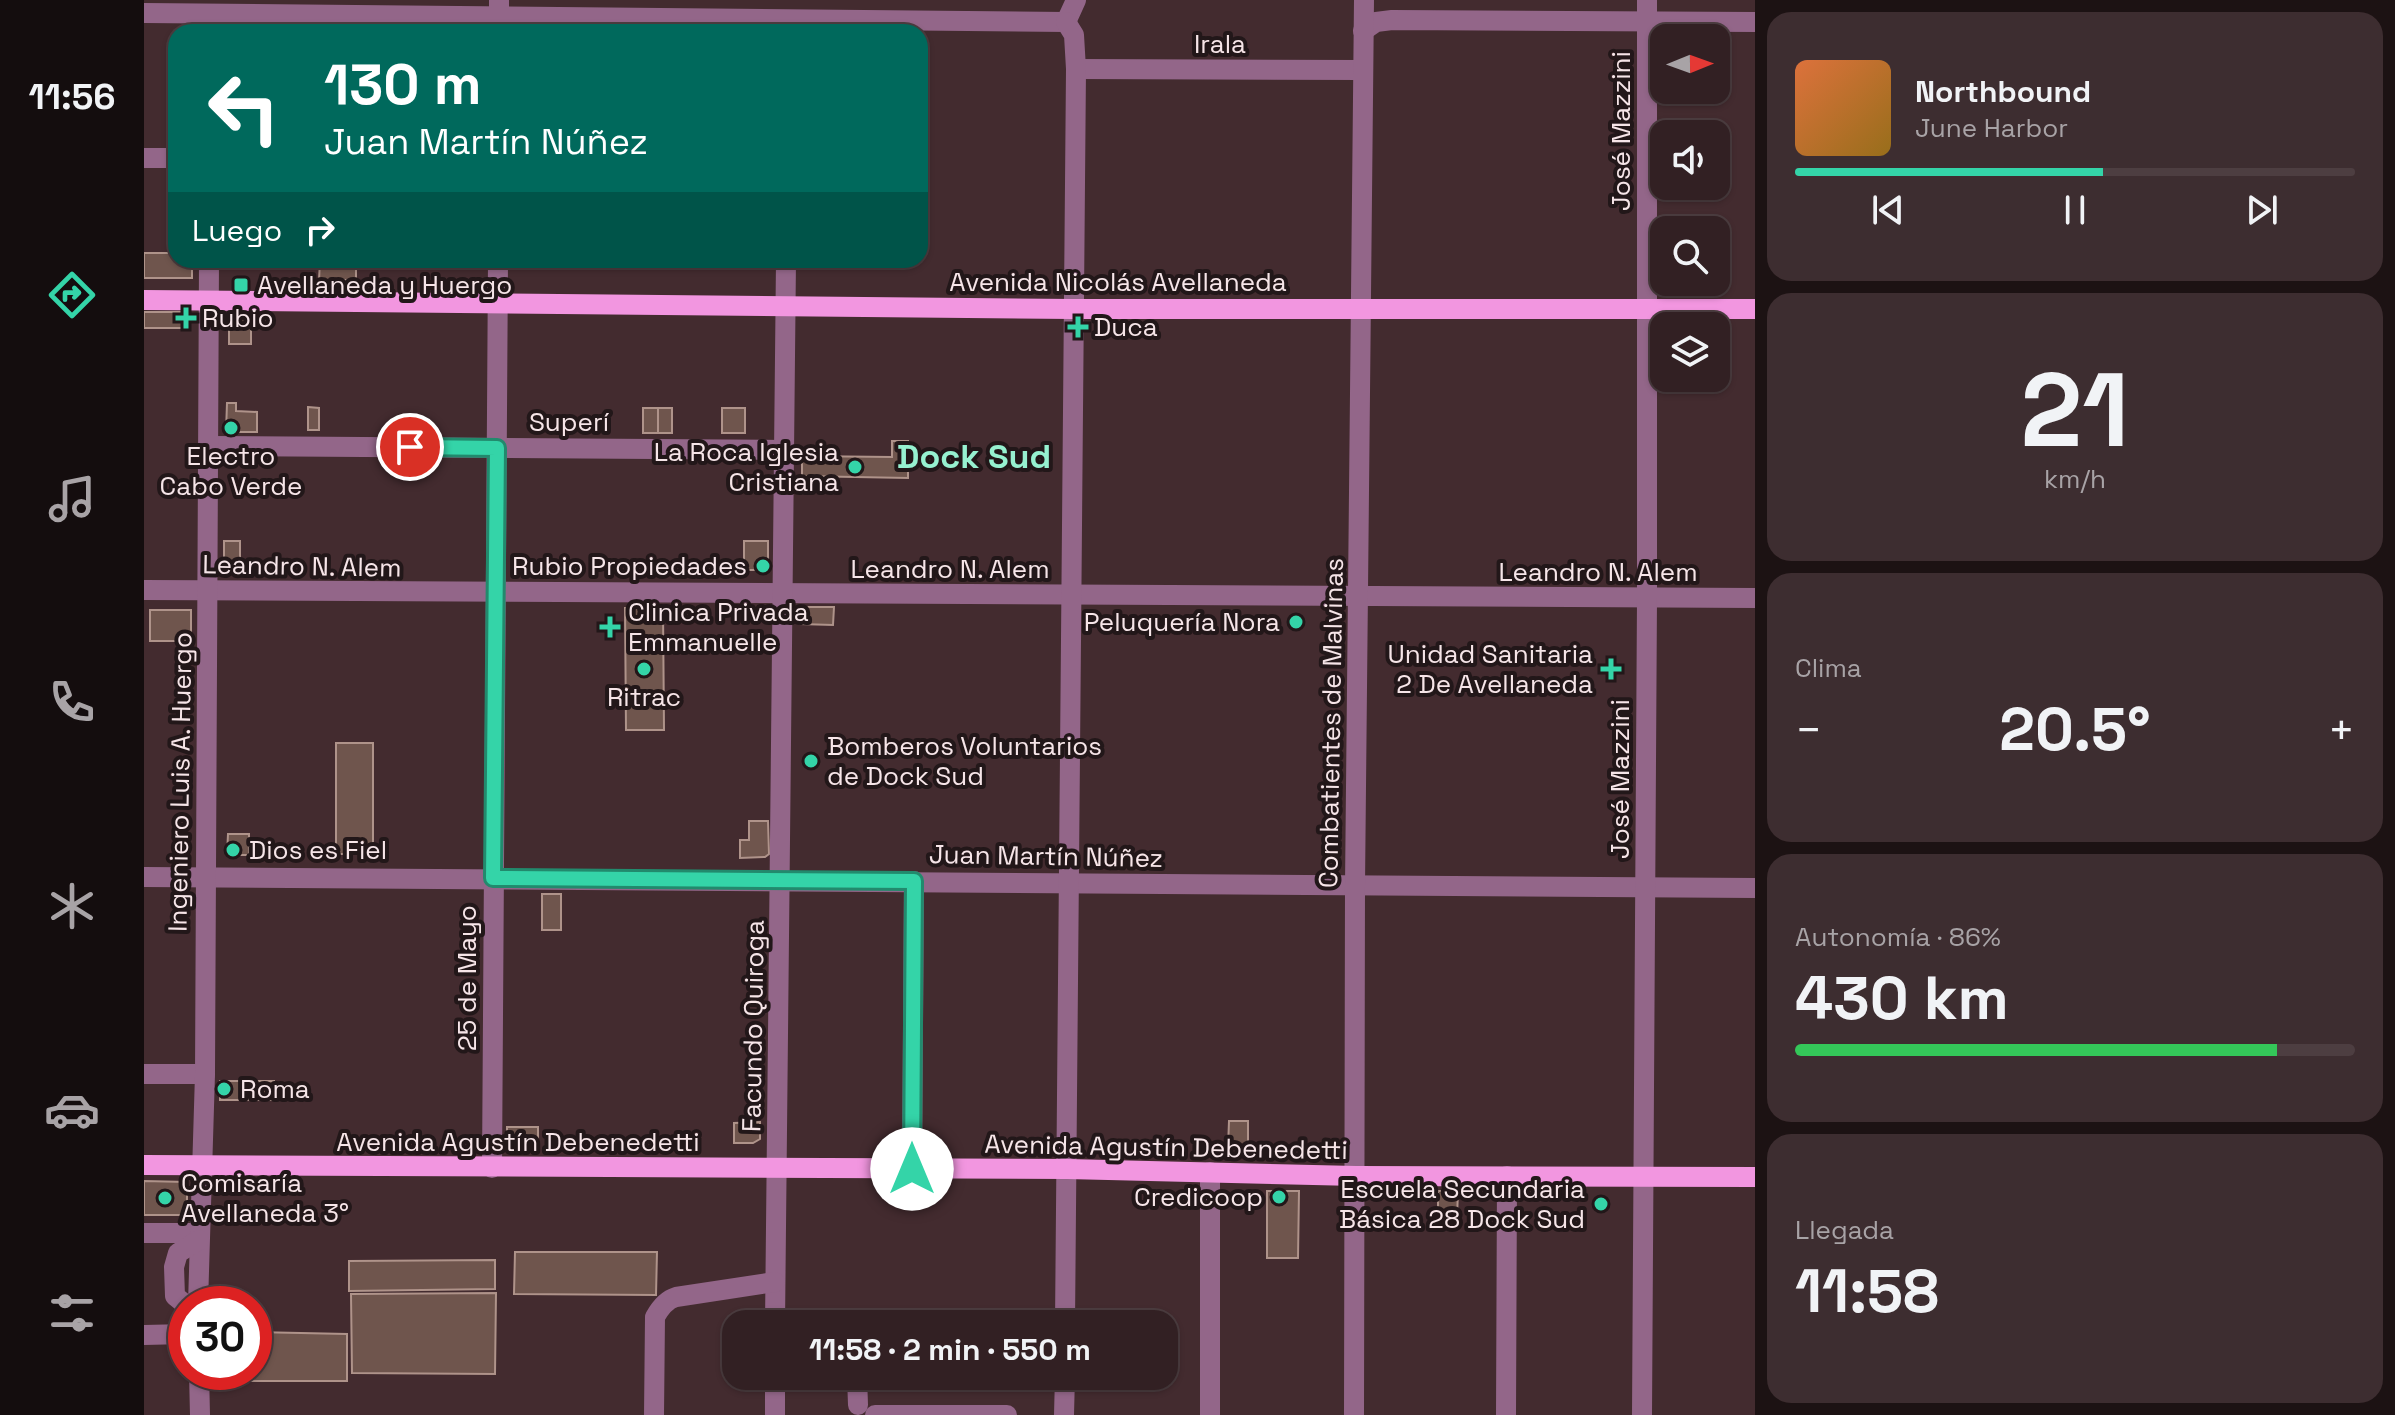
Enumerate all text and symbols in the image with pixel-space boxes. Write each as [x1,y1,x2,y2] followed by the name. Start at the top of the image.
[1650,24,1730,104] north arrow
[1650,24,1730,392] map controls
[1194,27,1246,61] street label: Irala
[324,49,482,120] text: 130 m
[1604,51,1638,211] street label: José Mazzini
[192,56,296,160] icon: left
[1915,72,2091,111] text: Northbound
[28,74,116,120] text: 11:56
[1915,111,2068,145] text: June Harbor
[324,119,648,165] text: Juan Martín Núñez
[1650,120,1730,200] button: sound
[1866,188,1910,232] icon: previous
[2053,188,2097,232] icon: pause
[2240,188,2284,232] icon: next
[298,208,342,252] icon: right
[192,211,282,250] text: Luego
[1650,216,1730,296] button: search
[949,265,1287,299] street label: Avenida Nicolás Avellaneda
[44,267,100,323] icon: directions
[257,268,512,302] place label: Avellaneda y Huergo
[232,276,250,294] marker: Avellaneda y Huergo
[202,301,274,335] place label: Rubio
[177,309,195,327] marker: Rubio
[1094,310,1158,344] place label: Duca
[1650,312,1730,392] button: layers
[1069,318,1087,336] marker: Duca
[2021,344,2129,476] text: 21
[529,405,610,439] street label: Superí
[376,413,444,481] pin
[222,419,240,437] marker: Electro Cabo Verde
[388,425,432,469] icon: arrive
[654,435,839,499] place label: La Roca Iglesia Cristiana
[897,435,1051,478] district label: Dock Sud
[160,439,302,503] place label: Electro Cabo Verde
[846,458,864,476] marker: La Roca Iglesia Cristiana
[2044,462,2106,496] text: km/h
[44,471,100,527] icon: music
[202,547,402,585] street label: Leandro N. Alem
[512,549,747,583] place label: Rubio Propiedades
[850,552,1050,586] street label: Leandro N. Alem
[1498,555,1698,589] street label: Leandro N. Alem
[754,557,772,575] marker: Rubio Propiedades
[1311,558,1351,888] street label: Combatientes de Malvinas
[628,595,809,659] place label: Clinica Privada Emmanuelle
[1084,605,1280,639] place label: Peluquería Nora
[1287,613,1305,631] marker: Peluquería Nora
[599,616,621,638] marker: Clinica Privada Emmanuelle
[160,632,200,932] street label: Ingeniero Luis A. Huergo
[1387,637,1593,701] place label: Unidad Sanitaria 2 De Avellaneda
[1795,651,1862,685] text: Clima
[1600,658,1622,680] marker: Unidad Sanitaria 2 De Avellaneda
[635,660,653,678] marker: Ritrac
[44,674,100,730] icon: phone
[607,680,681,714] place label: Ritrac
[1999,691,2151,768] text: 20.5°
[1603,699,1637,859] street label: José Mazzini
[1795,702,1822,758] text: −
[2328,702,2355,758] text: +
[827,729,1102,793] place label: Bomberos Voluntarios de Dock Sud
[802,752,820,770] marker: Bomberos Voluntarios de Dock Sud
[249,833,387,867] place label: Dios es Fiel
[929,837,1163,875] street label: Juan Martín Núñez
[224,841,242,859] marker: Dios es Fiel
[44,878,100,934] icon: climate
[450,905,484,1051] street label: 25 de Mayo
[734,920,772,1132] street label: Facundo Quiroga
[1795,920,2001,954] text: Autonomía · 86%
[1795,960,2009,1037] text: 430 km
[240,1072,310,1106] place label: Roma
[215,1080,233,1098] marker: Roma
[44,1082,100,1138] icon: car
[336,1125,700,1159] street label: Avenida Agustín Debenedetti
[870,1127,954,1211] position arrow
[984,1127,1348,1167] street label: Avenida Agustín Debenedetti
[181,1166,349,1230] place label: Comisaría Avellaneda 3°
[1339,1172,1585,1236] place label: Escuela Secundaria Básica 28 Dock Sud
[1134,1180,1263,1214] place label: Credicoop
[1270,1188,1288,1206] marker: Credicoop
[156,1189,174,1207] marker: Comisaría Avellaneda 3°
[1592,1195,1610,1213] marker: Escuela Secundaria Básica 28 Dock Sud
[1795,1213,1894,1247] text: Llegada
[1795,1253,1939,1330] text: 11:58
[44,1285,100,1341] icon: filters
[168,1286,272,1390] speed limit sign: 30
[809,1330,1091,1369] text: 11:58 · 2 min · 550 m

